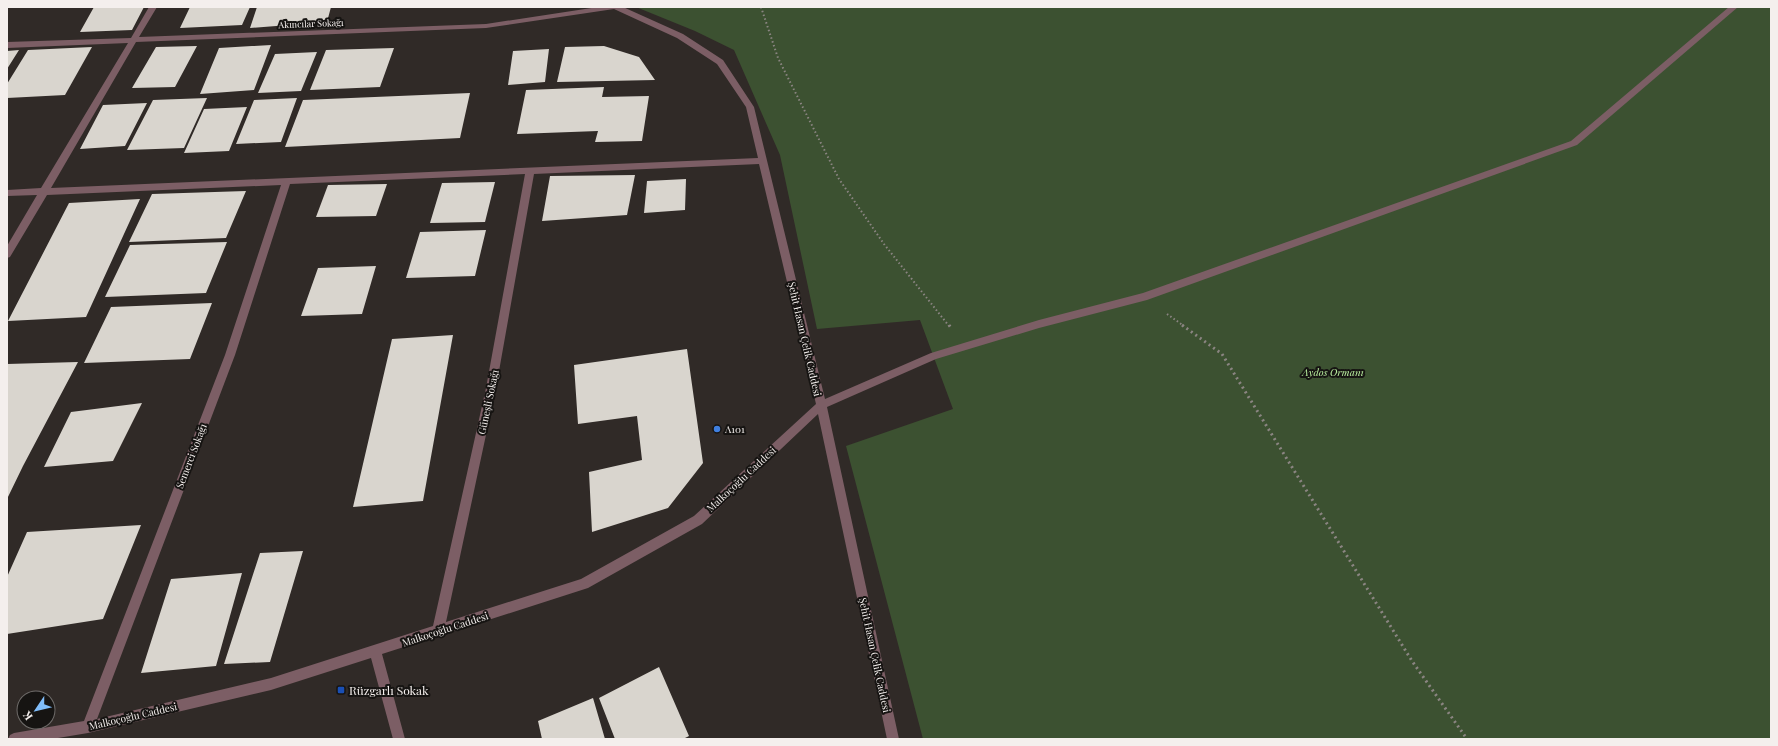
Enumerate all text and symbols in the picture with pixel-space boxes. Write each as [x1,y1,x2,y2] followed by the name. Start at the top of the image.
[277,16,344,30] street label: Akıncılar Sokağı
[785,280,825,398] street label: Şehit Hasan Çelik Caddesi
[1301,365,1364,379] park label: Aydos Ormanı
[474,368,502,436] street label: Güneşli Sokağı
[172,422,210,490] street label: Semerci Sokağı
[724,422,745,436] place label: A101
[712,424,722,434] marker: A101
[703,443,779,515] street label: Malkoçoğlu Caddesi
[856,596,894,714] street label: Şehit Hasan Çelik Caddesi
[400,608,490,650] street label: Malkoçoğlu Caddesi
[349,682,429,698] place label: Rüzgarlı Sokak
[336,685,346,695] marker: Rüzgarlı Sokak
[16,690,56,730] north arrow
[88,699,178,733] street label: Malkoçoğlu Caddesi
[19,708,36,724] text: K

